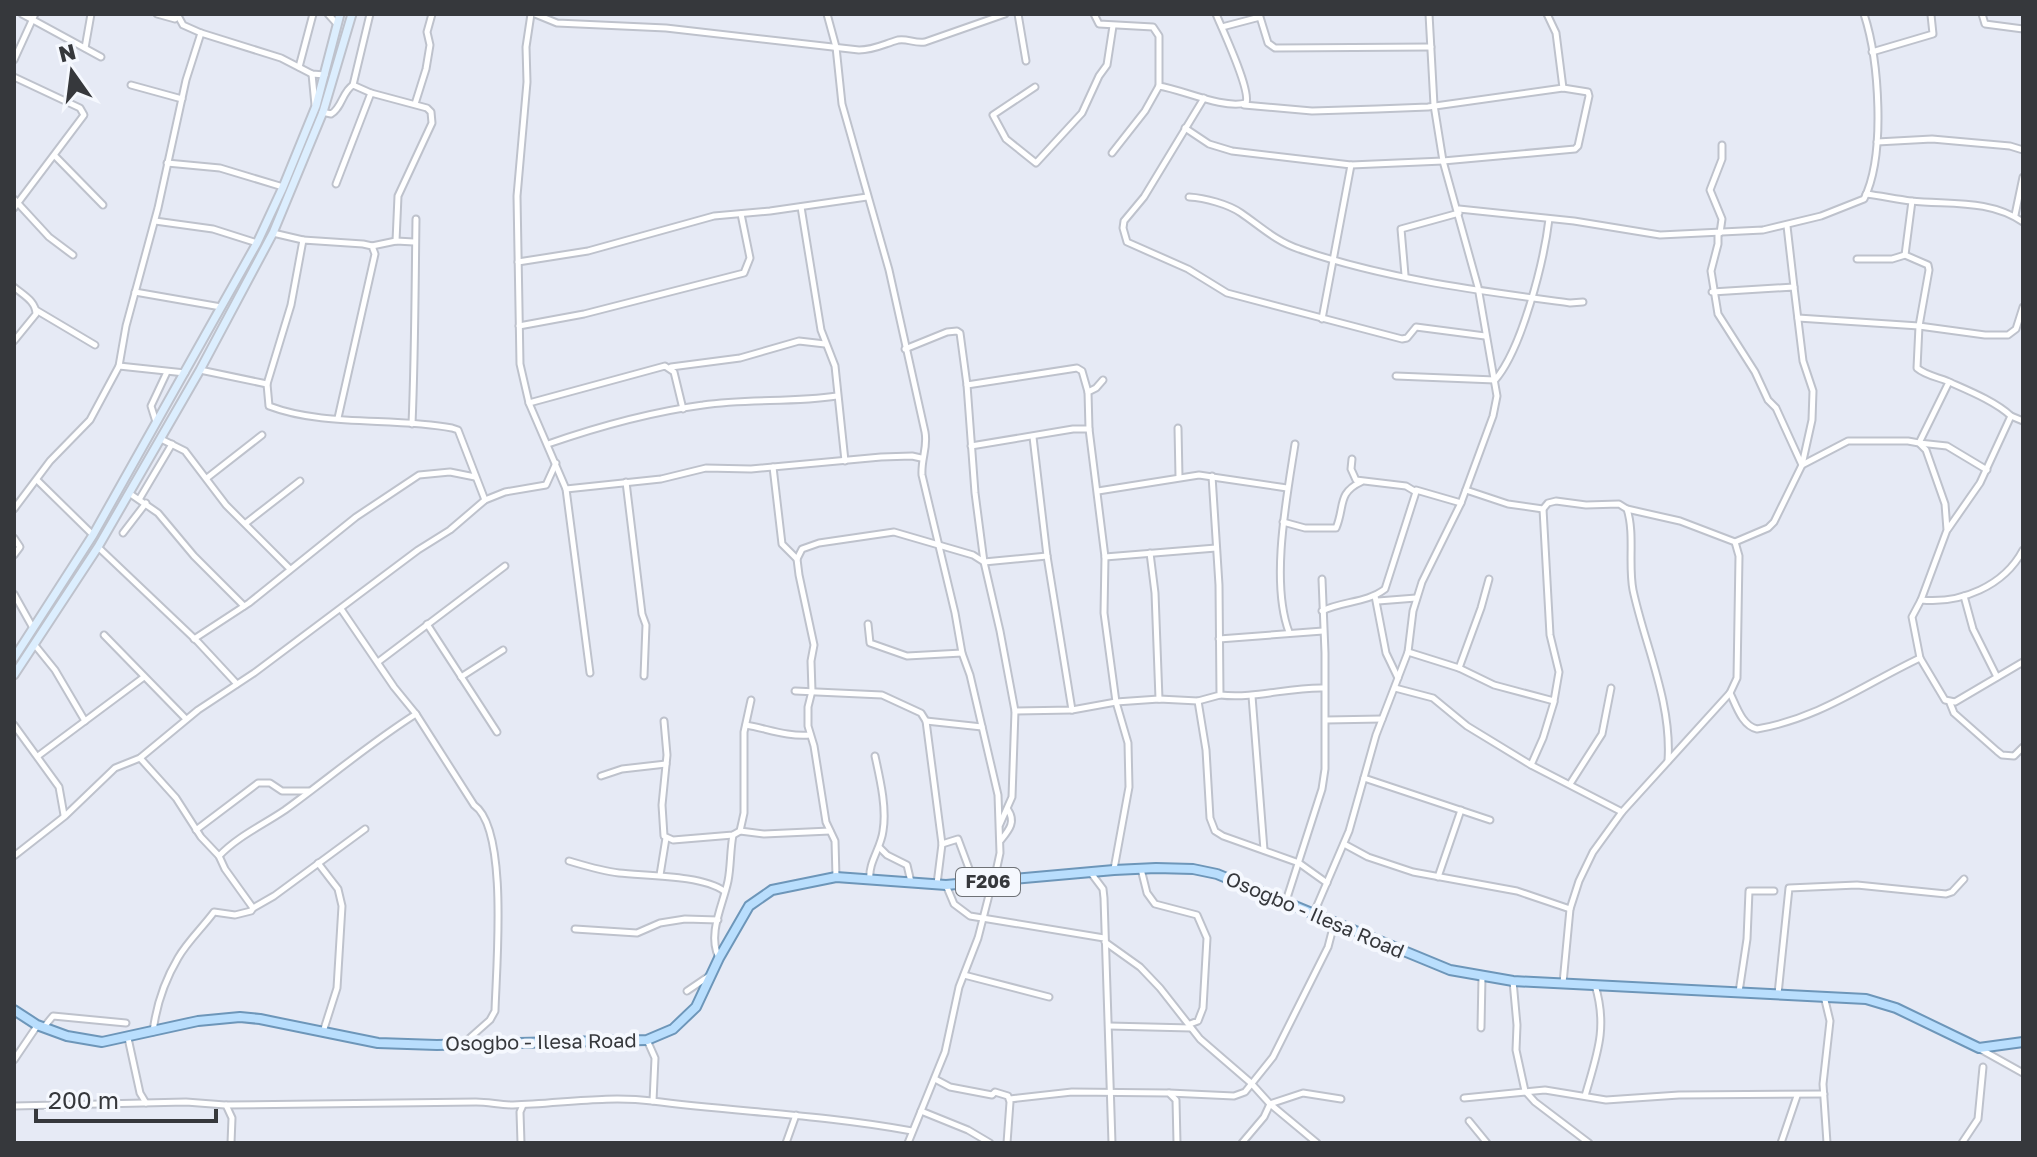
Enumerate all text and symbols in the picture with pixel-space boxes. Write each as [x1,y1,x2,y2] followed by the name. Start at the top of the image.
[32,32,112,112] north arrow
[56,37,78,67] text: N
[1223,866,1408,963] street label: Osogbo - Ilesa Road
[956,868,1020,896] road number: F206
[445,1027,637,1055] street label: Osogbo - Ilesa Road
[36,1073,216,1123] scale bar
[48,1085,119,1114] text: 200 m

